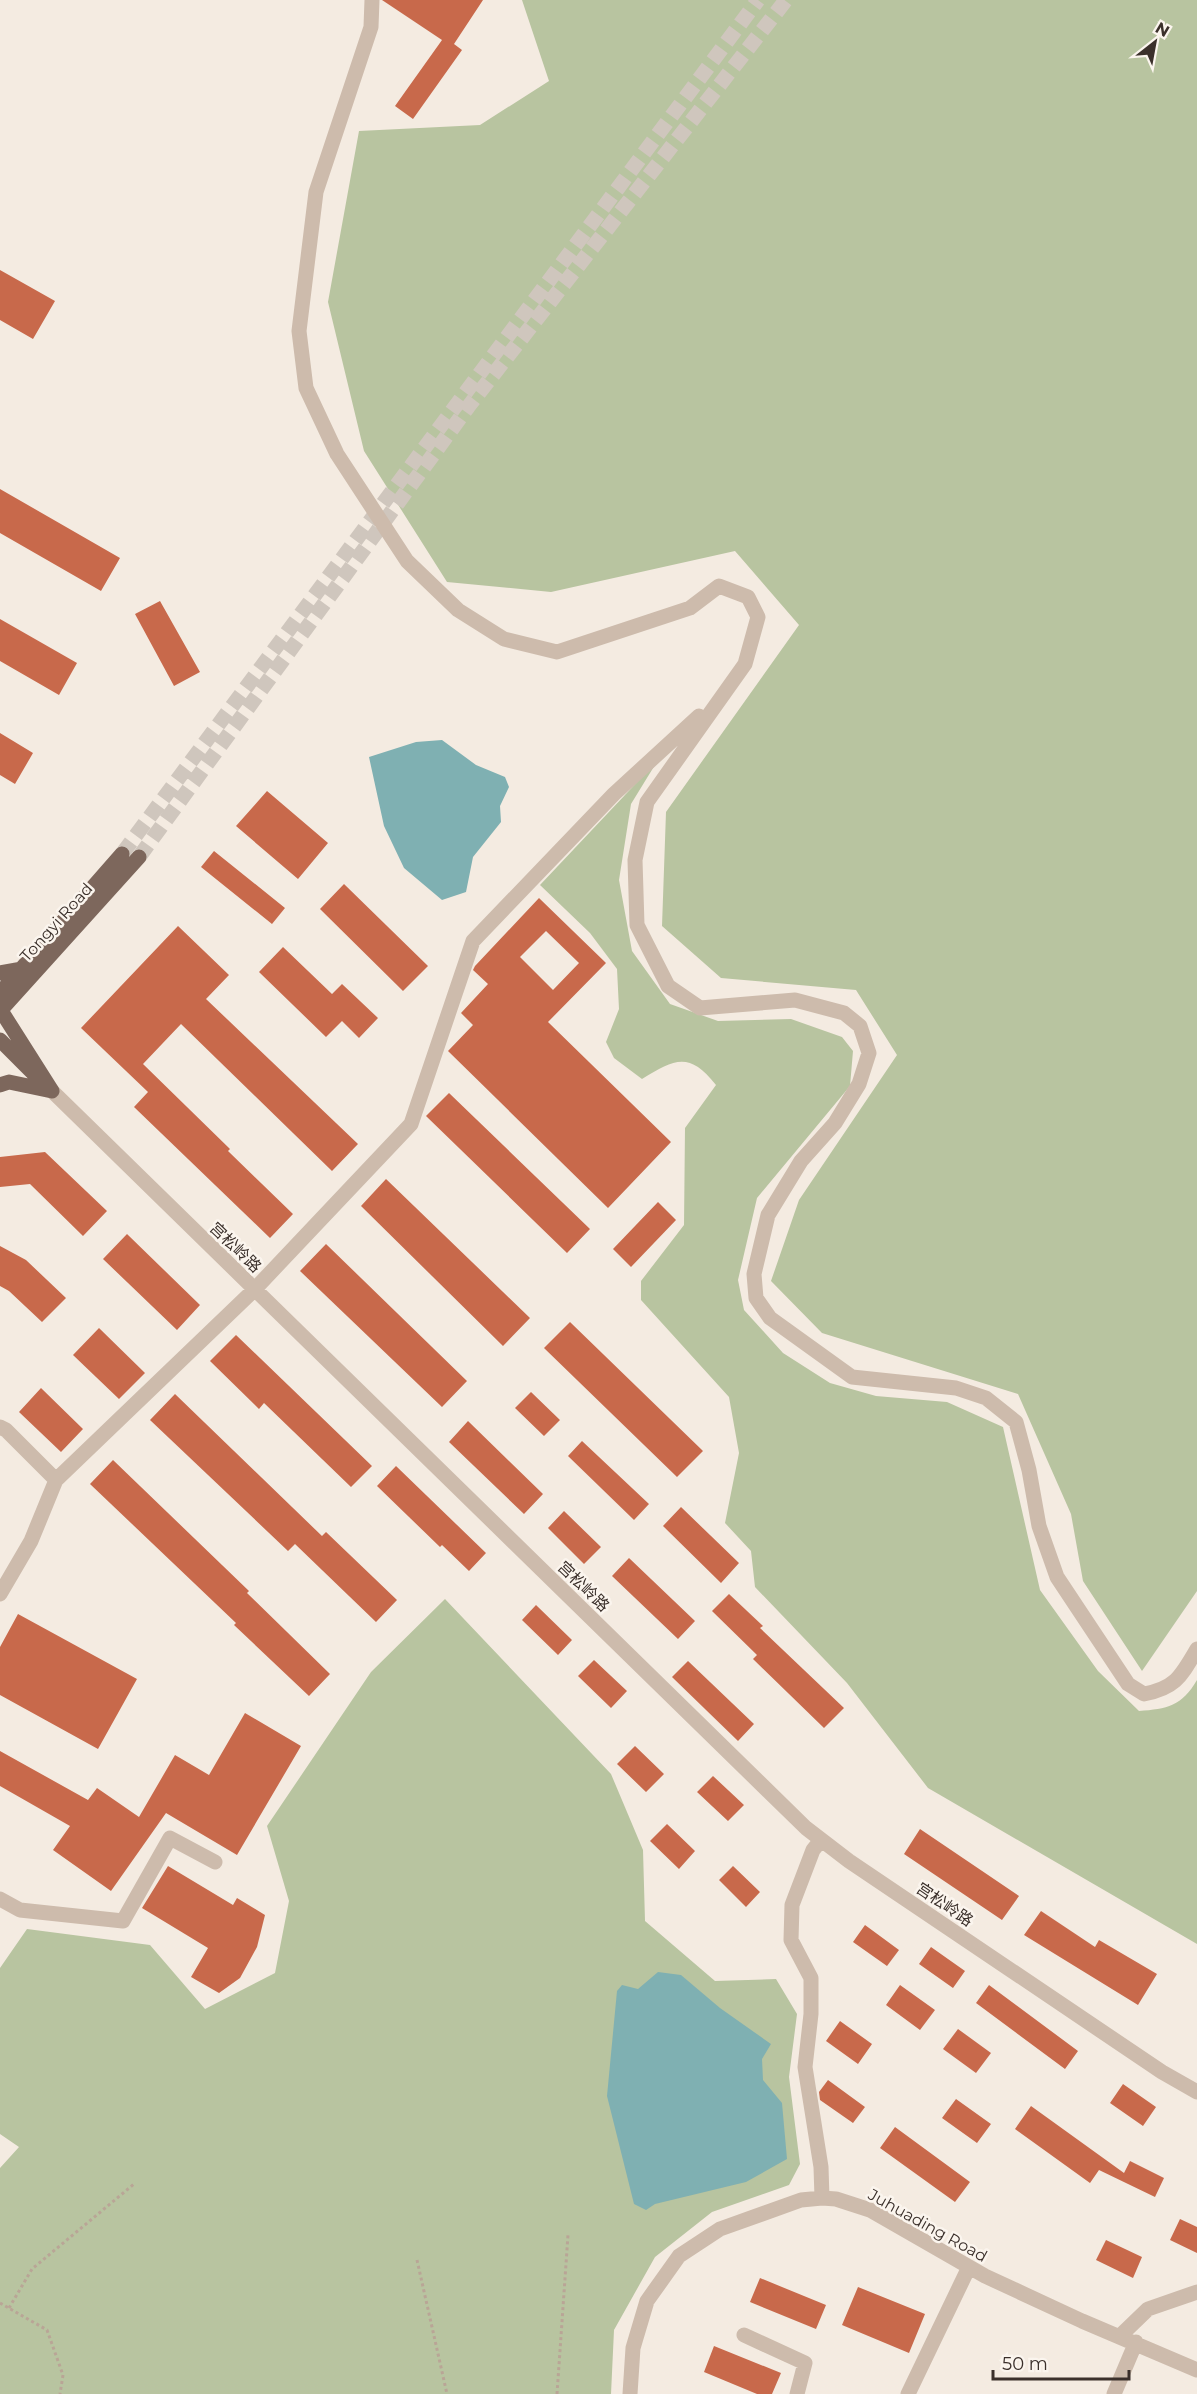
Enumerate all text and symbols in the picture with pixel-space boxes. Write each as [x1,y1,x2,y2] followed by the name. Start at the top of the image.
[1125,12,1185,72] north arrow
[1152,18,1173,41] text: N
[16,879,97,965] street label: Tongyi Road
[206,1218,265,1276] street label: 宫松岭路
[554,1557,613,1615] street label: 宫松岭路
[913,1879,977,1930] street label: 宫松岭路
[864,2184,990,2266] street label: Juhuading Road
[993,2343,1130,2381] scale bar
[1002,2353,1048,2375] text: 50 m

